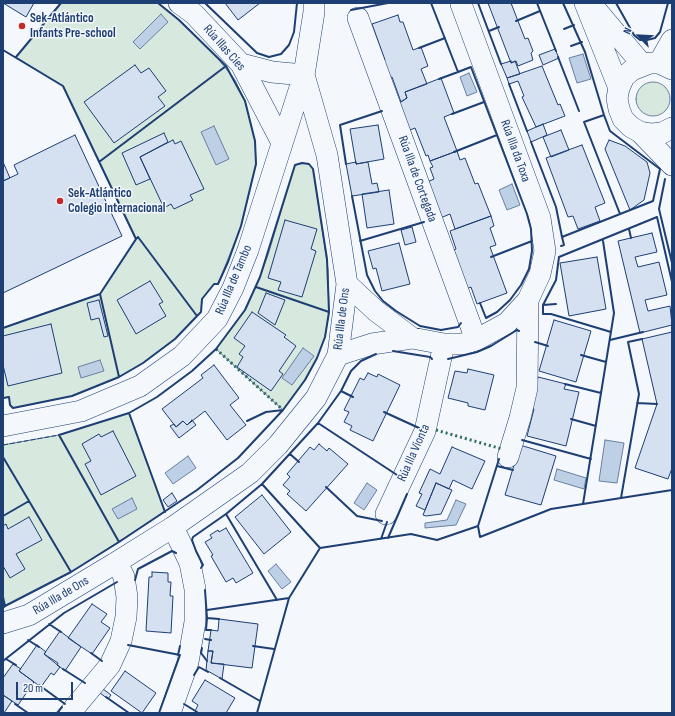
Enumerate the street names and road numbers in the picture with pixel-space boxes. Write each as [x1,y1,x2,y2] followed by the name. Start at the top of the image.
[200,22,248,74] street label: Rúa Illas Cíes
[497,118,533,184] street label: Rúa Illa da Toxa
[394,134,440,224] street label: Rúa Illa de Cortegada
[212,243,256,317] street label: Rúa Illa de Tambo
[330,287,354,351] street label: Rúa Illa de Ons
[394,422,434,484] street label: Rúa Illa Vionta
[30,573,92,619] street label: Rúa Illa de Ons

